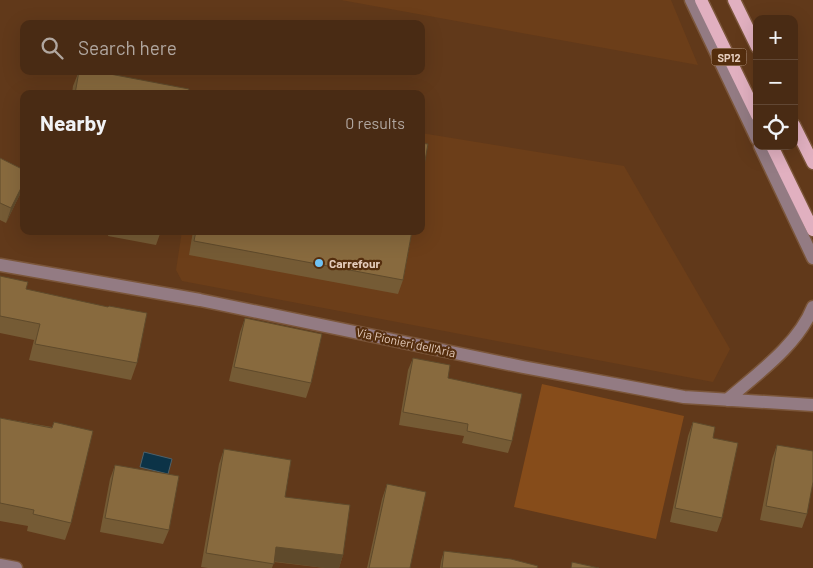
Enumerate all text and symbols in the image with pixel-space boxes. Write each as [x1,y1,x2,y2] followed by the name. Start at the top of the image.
[753,15,798,150] map controls
[753,15,798,60] button: +
[20,20,425,75] search box
[38,34,66,62] icon: search
[78,36,177,59] text: Search here
[712,48,746,66] road number: SP12
[753,60,798,105] button: −
[753,105,798,150] button: locate
[40,110,106,135] text: Nearby
[345,113,405,132] text: 0 results
[329,256,381,270] place label: Carrefour
[313,257,325,269] marker: Carrefour
[355,325,457,359] street label: Via Pionieri dell'Aria

